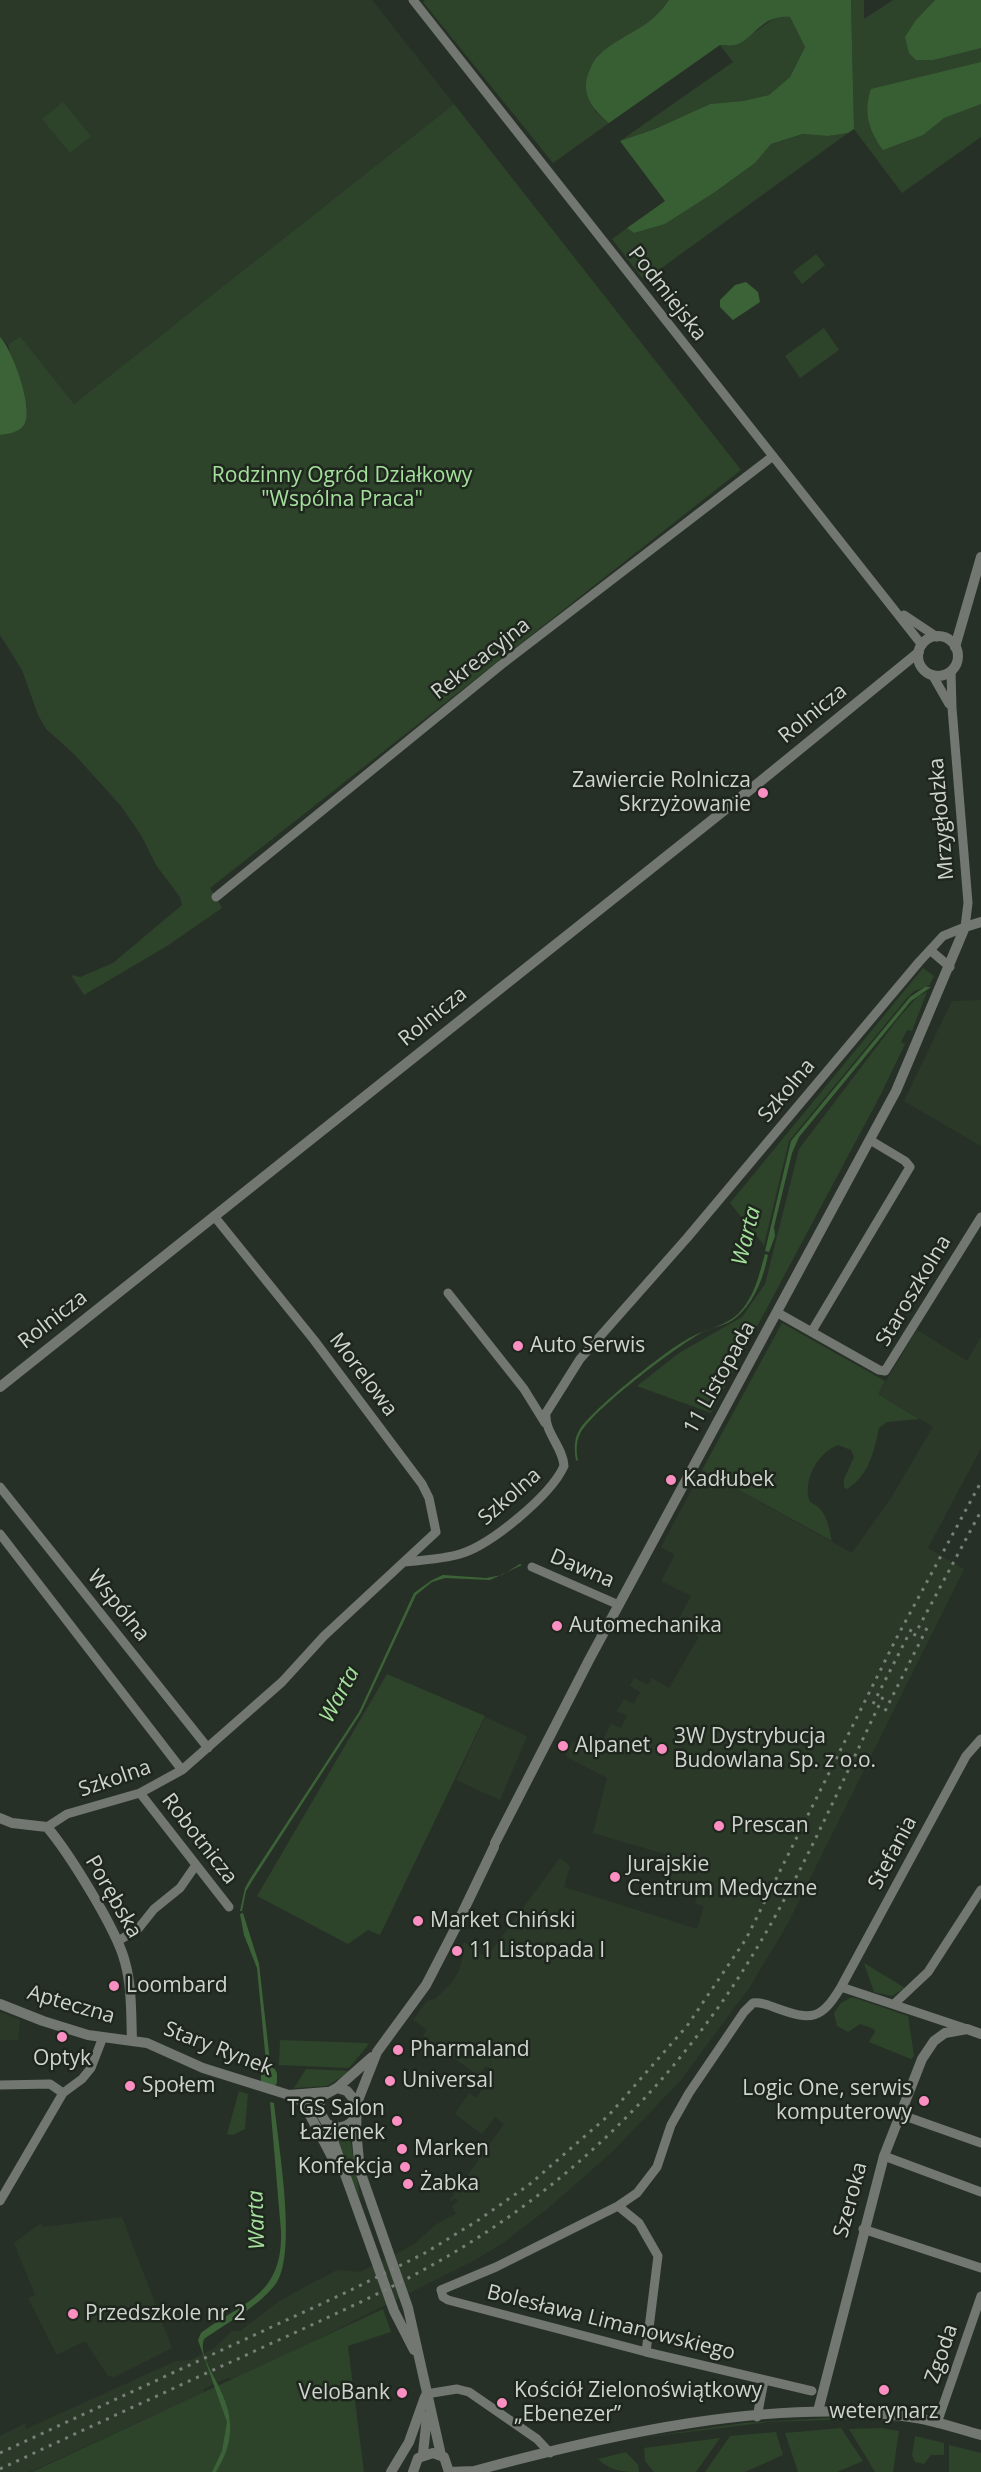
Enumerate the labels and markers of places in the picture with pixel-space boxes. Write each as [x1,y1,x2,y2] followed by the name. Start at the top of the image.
[572,768,751,818] place label: Zawiercie Rolnicza Skrzyżowanie
[756,786,770,800] marker: Zawiercie Rolnicza Skrzyżowanie
[530,1333,645,1359] place label: Auto Serwis
[511,1339,525,1353] marker: Auto Serwis
[683,1467,774,1493] place label: Kadłubek
[664,1473,678,1487] marker: Kadłubek
[569,1613,722,1639] place label: Automechanika
[550,1619,564,1633] marker: Automechanika
[674,1724,876,1774] place label: 3W Dystrybucja Budowlana Sp. z o.o.
[575,1733,650,1759] place label: Alpanet
[556,1739,570,1753] marker: Alpanet
[655,1742,669,1756] marker: 3W Dystrybucja Budowlana Sp. z o.o.
[731,1813,809,1839] place label: Prescan
[712,1819,726,1833] marker: Prescan
[627,1852,817,1902] place label: Jurajskie Centrum Medyczne
[608,1870,622,1884] marker: Jurajskie Centrum Medyczne
[430,1908,576,1934] place label: Market Chiński
[411,1914,425,1928] marker: Market Chiński
[469,1938,605,1964] place label: 11 Listopada I
[450,1944,464,1958] marker: 11 Listopada I
[126,1973,228,1999] place label: Loombard
[107,1979,121,1993] marker: Loombard
[55,2030,69,2044] marker: Optyk
[410,2037,530,2063] place label: Pharmaland
[391,2043,405,2057] marker: Pharmaland
[33,2046,91,2072] place label: Optyk
[402,2068,493,2094] place label: Universal
[142,2073,216,2099] place label: Społem
[383,2074,397,2088] marker: Universal
[742,2076,912,2126] place label: Logic One, serwis komputerowy
[123,2079,137,2093] marker: Społem
[917,2094,931,2108] marker: Logic One, serwis komputerowy
[287,2096,385,2146] place label: TGS Salon Łazienek
[390,2114,404,2128] marker: TGS Salon Łazienek
[414,2136,489,2162] place label: Marken
[395,2142,409,2156] marker: Marken
[298,2154,393,2180] place label: Konfekcja
[398,2160,412,2174] marker: Konfekcja
[420,2171,479,2197] place label: Żabka
[401,2177,415,2191] marker: Żabka
[85,2301,246,2327] place label: Przedszkole nr 2
[66,2307,80,2321] marker: Przedszkole nr 2
[514,2378,762,2428] place label: Kościół Zielonoświątkowy „Ebenezer”
[299,2380,390,2406] place label: VeloBank
[877,2383,891,2397] marker: weterynarz
[395,2386,409,2400] marker: VeloBank
[495,2396,509,2410] marker: Kościół Zielonoświątkowy „Ebenezer”
[829,2399,939,2425] place label: weterynarz

